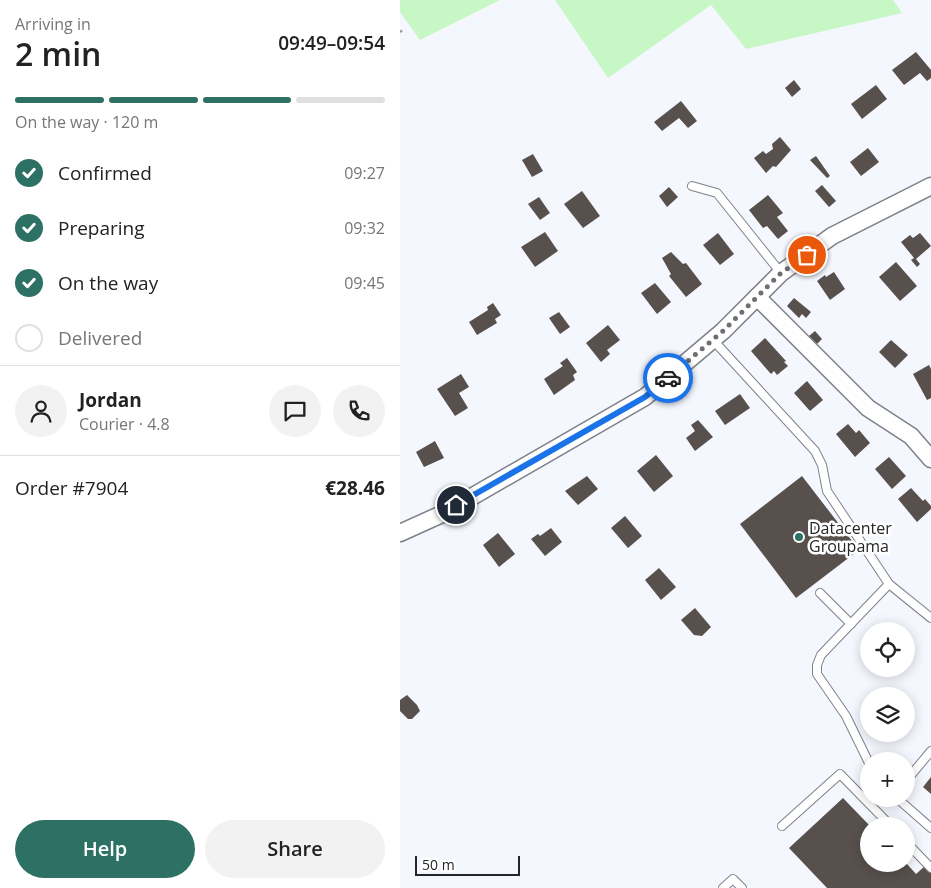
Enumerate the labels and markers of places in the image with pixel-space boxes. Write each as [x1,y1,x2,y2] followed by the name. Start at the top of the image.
[786,234,828,276] pin
[435,484,477,526] pin
[809,517,892,557] place label: Datacenter Groupama
[793,531,805,543] marker: Datacenter Groupama

